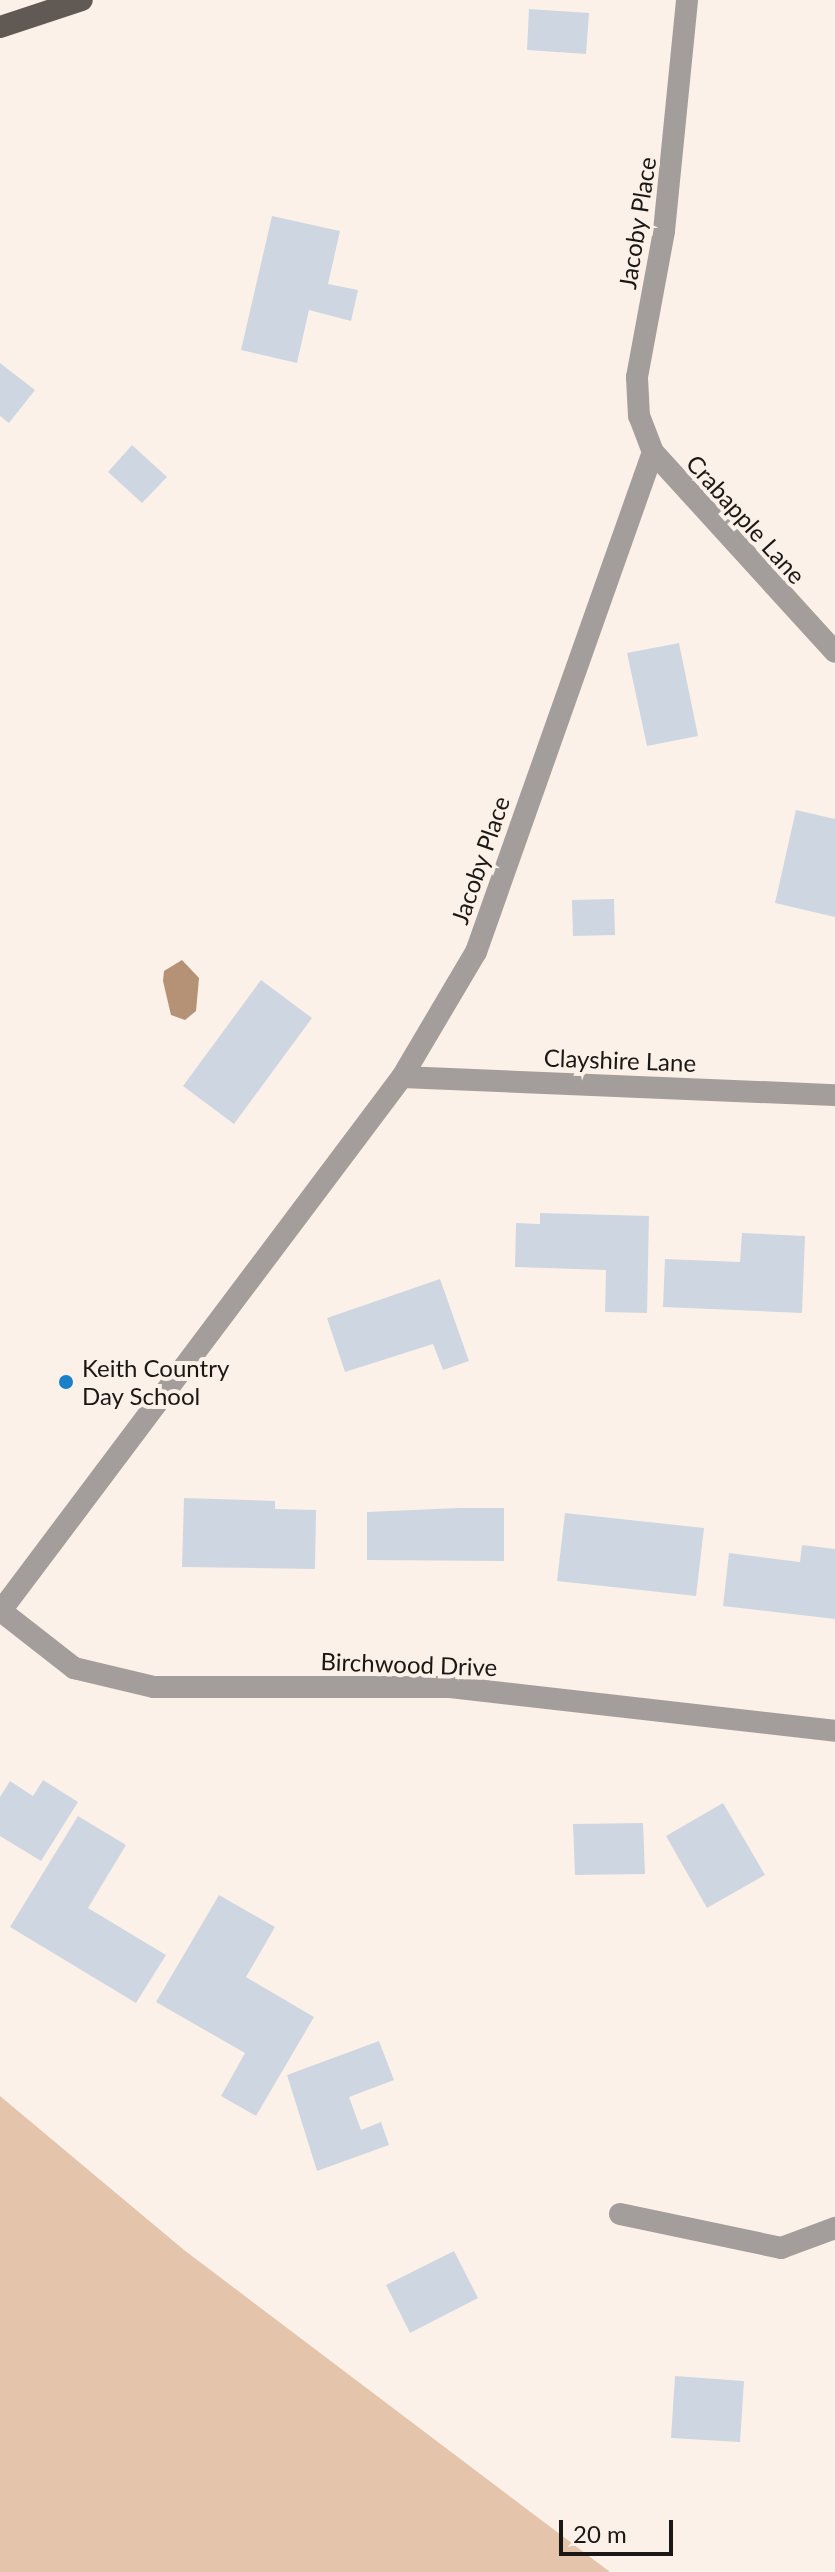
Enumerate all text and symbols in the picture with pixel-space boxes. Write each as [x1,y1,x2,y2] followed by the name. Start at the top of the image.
[612,155,662,291] street label: Jacoby Place
[681,449,811,589] street label: Crabapple Lane
[445,792,515,928] street label: Jacoby Place
[543,1043,697,1077] street label: Clayshire Lane
[82,1354,229,1410] place label: Keith Country Day School
[57,1373,75,1391] marker: Keith Country Day School
[320,1647,498,1681] street label: Birchwood Drive
[563,2504,677,2554] scale bar
[573,2519,627,2548] text: 20 m

